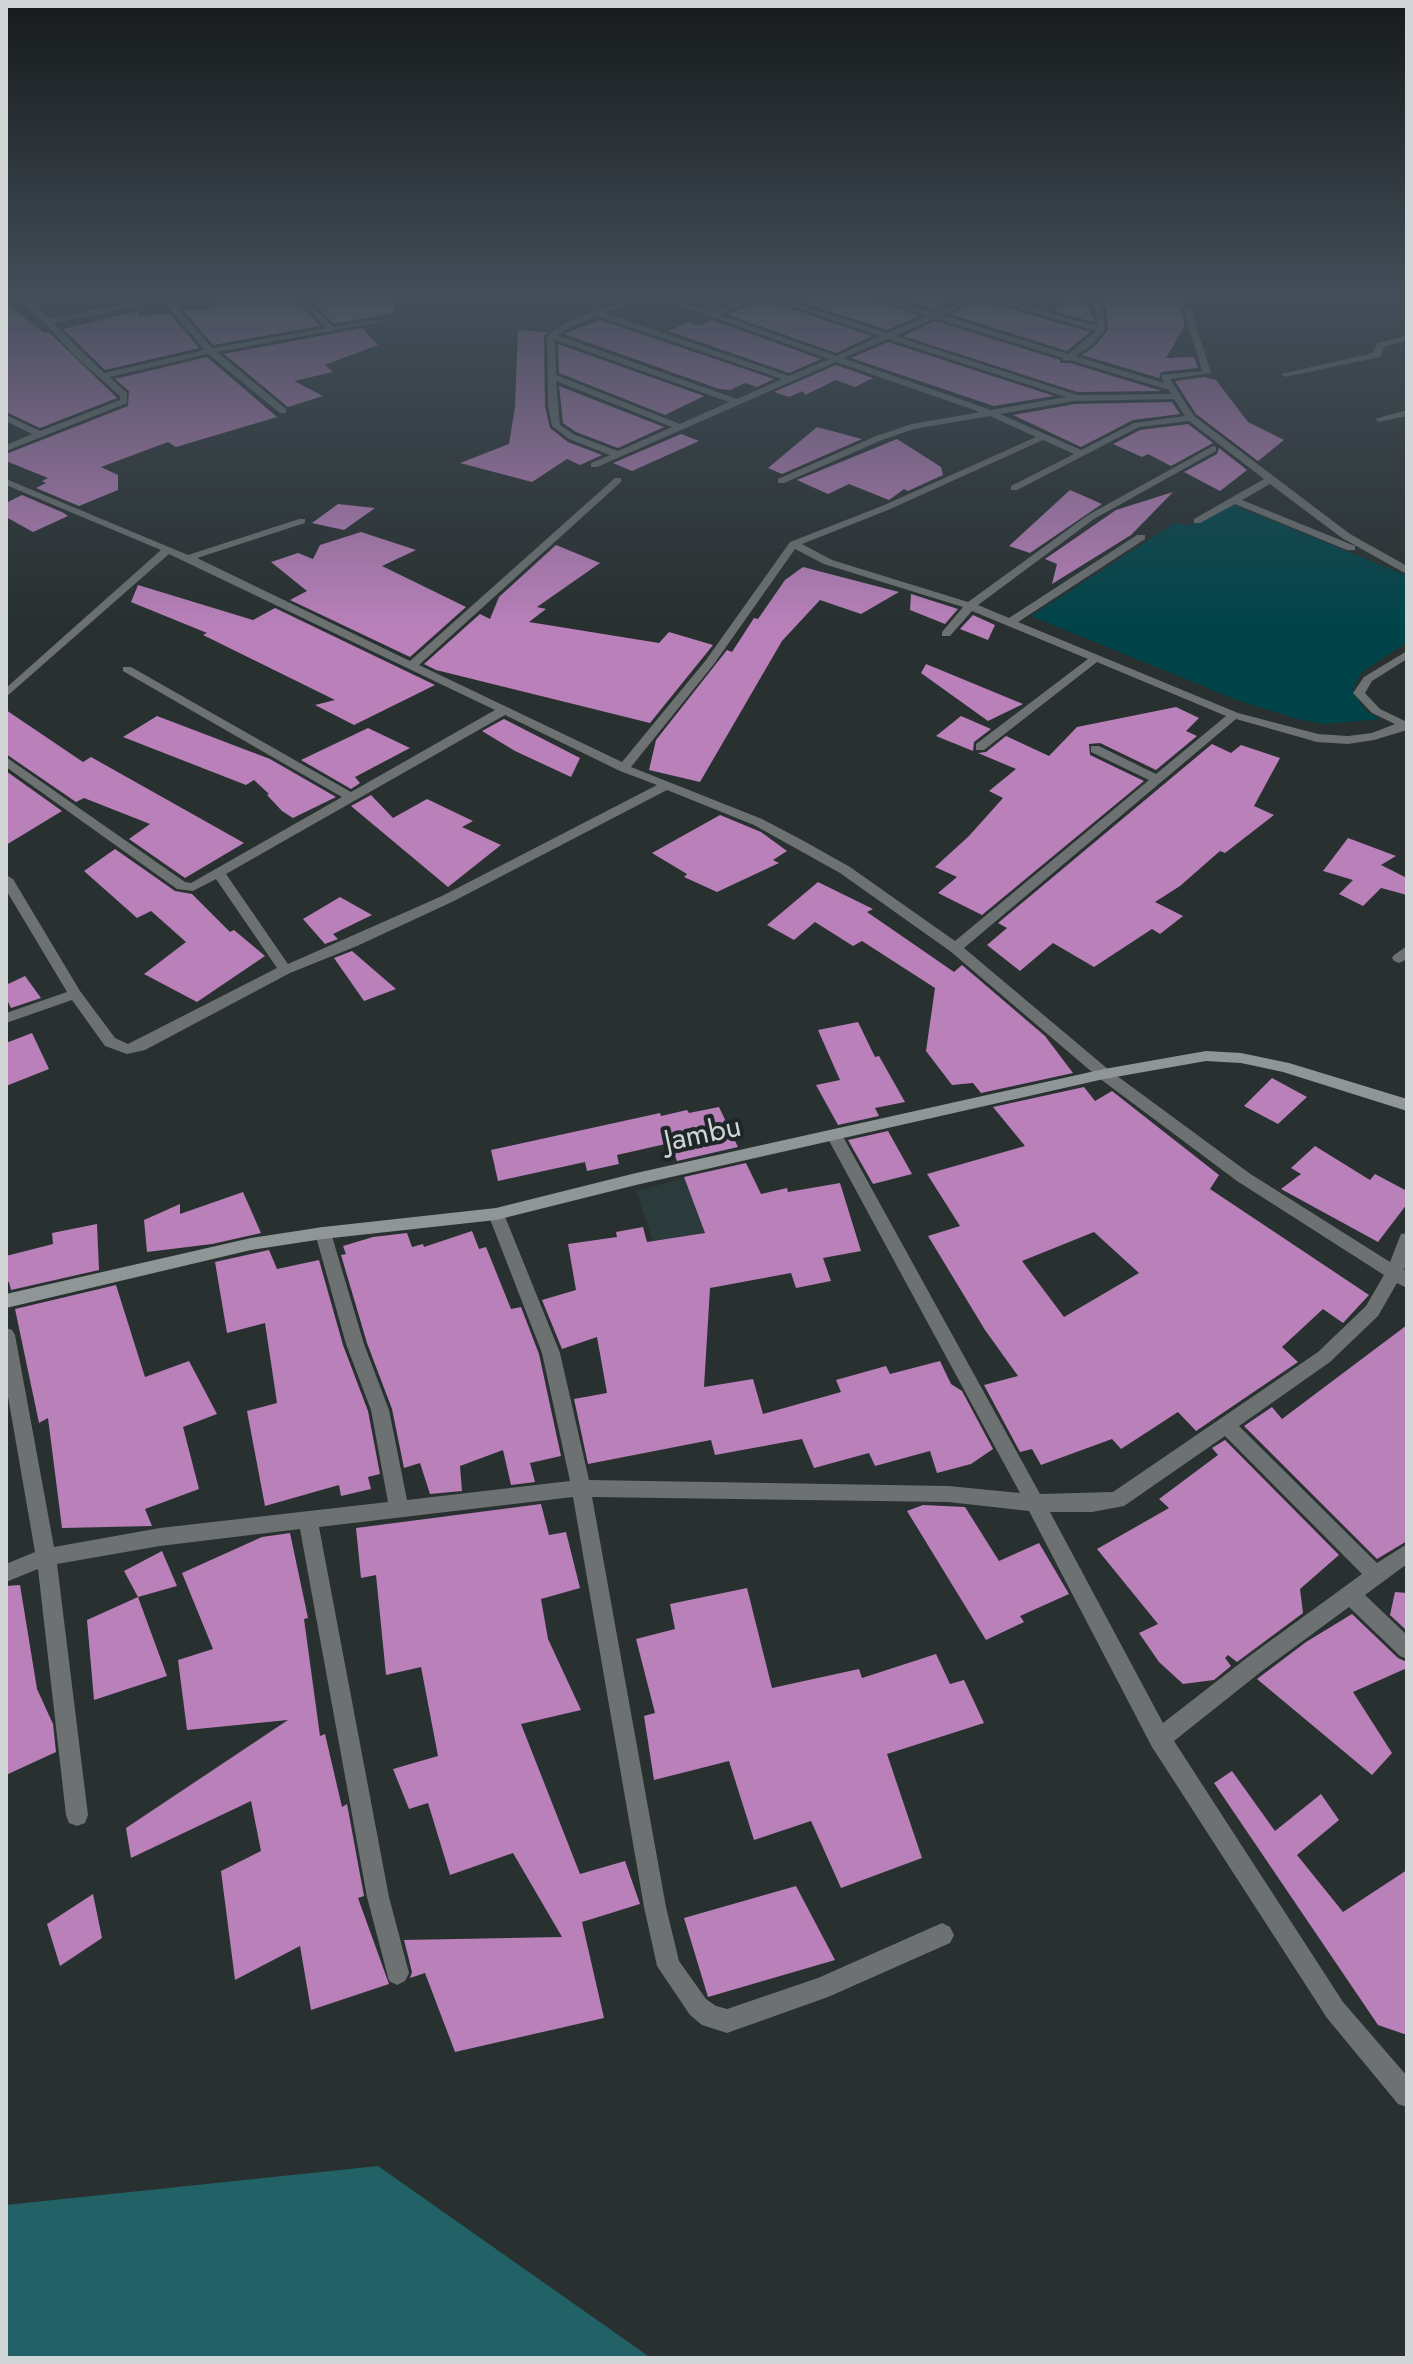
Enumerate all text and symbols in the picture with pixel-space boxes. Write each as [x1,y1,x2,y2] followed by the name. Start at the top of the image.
[661,1110,745,1162] street label: Jambu

